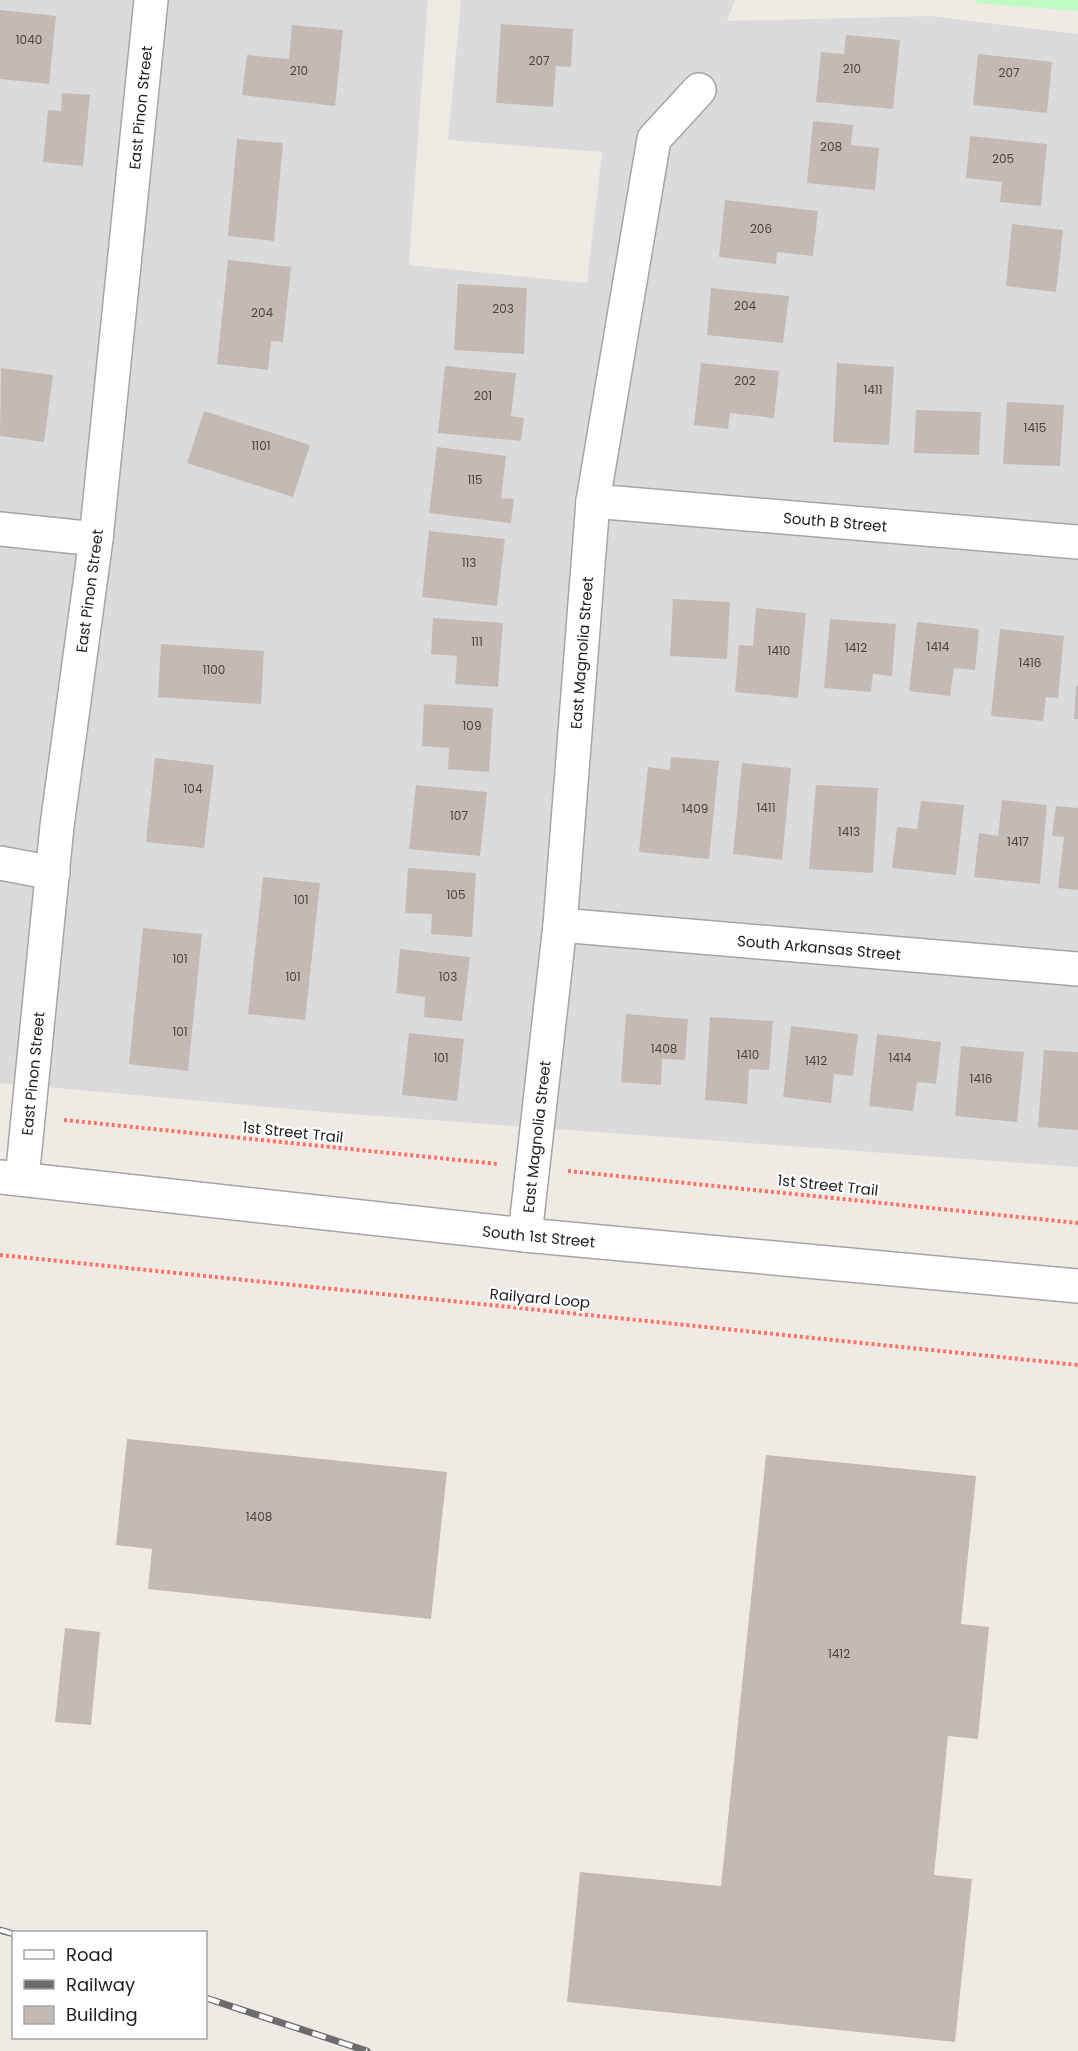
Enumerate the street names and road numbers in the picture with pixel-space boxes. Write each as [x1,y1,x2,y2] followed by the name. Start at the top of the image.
[123,45,157,171] street label: East Pinon Street
[782,507,888,536] street label: South B Street
[70,528,107,654] street label: East Pinon Street
[565,576,598,730] street label: East Magnolia Street
[736,930,902,964] street label: South Arkansas Street
[16,1011,49,1136] street label: East Pinon Street
[517,1059,555,1214] street label: East Magnolia Street
[242,1116,344,1148] street label: 1st Street Trail
[777,1169,879,1201] street label: 1st Street Trail
[481,1220,596,1252] street label: South 1st Street
[489,1283,591,1313] street label: Railyard Loop

